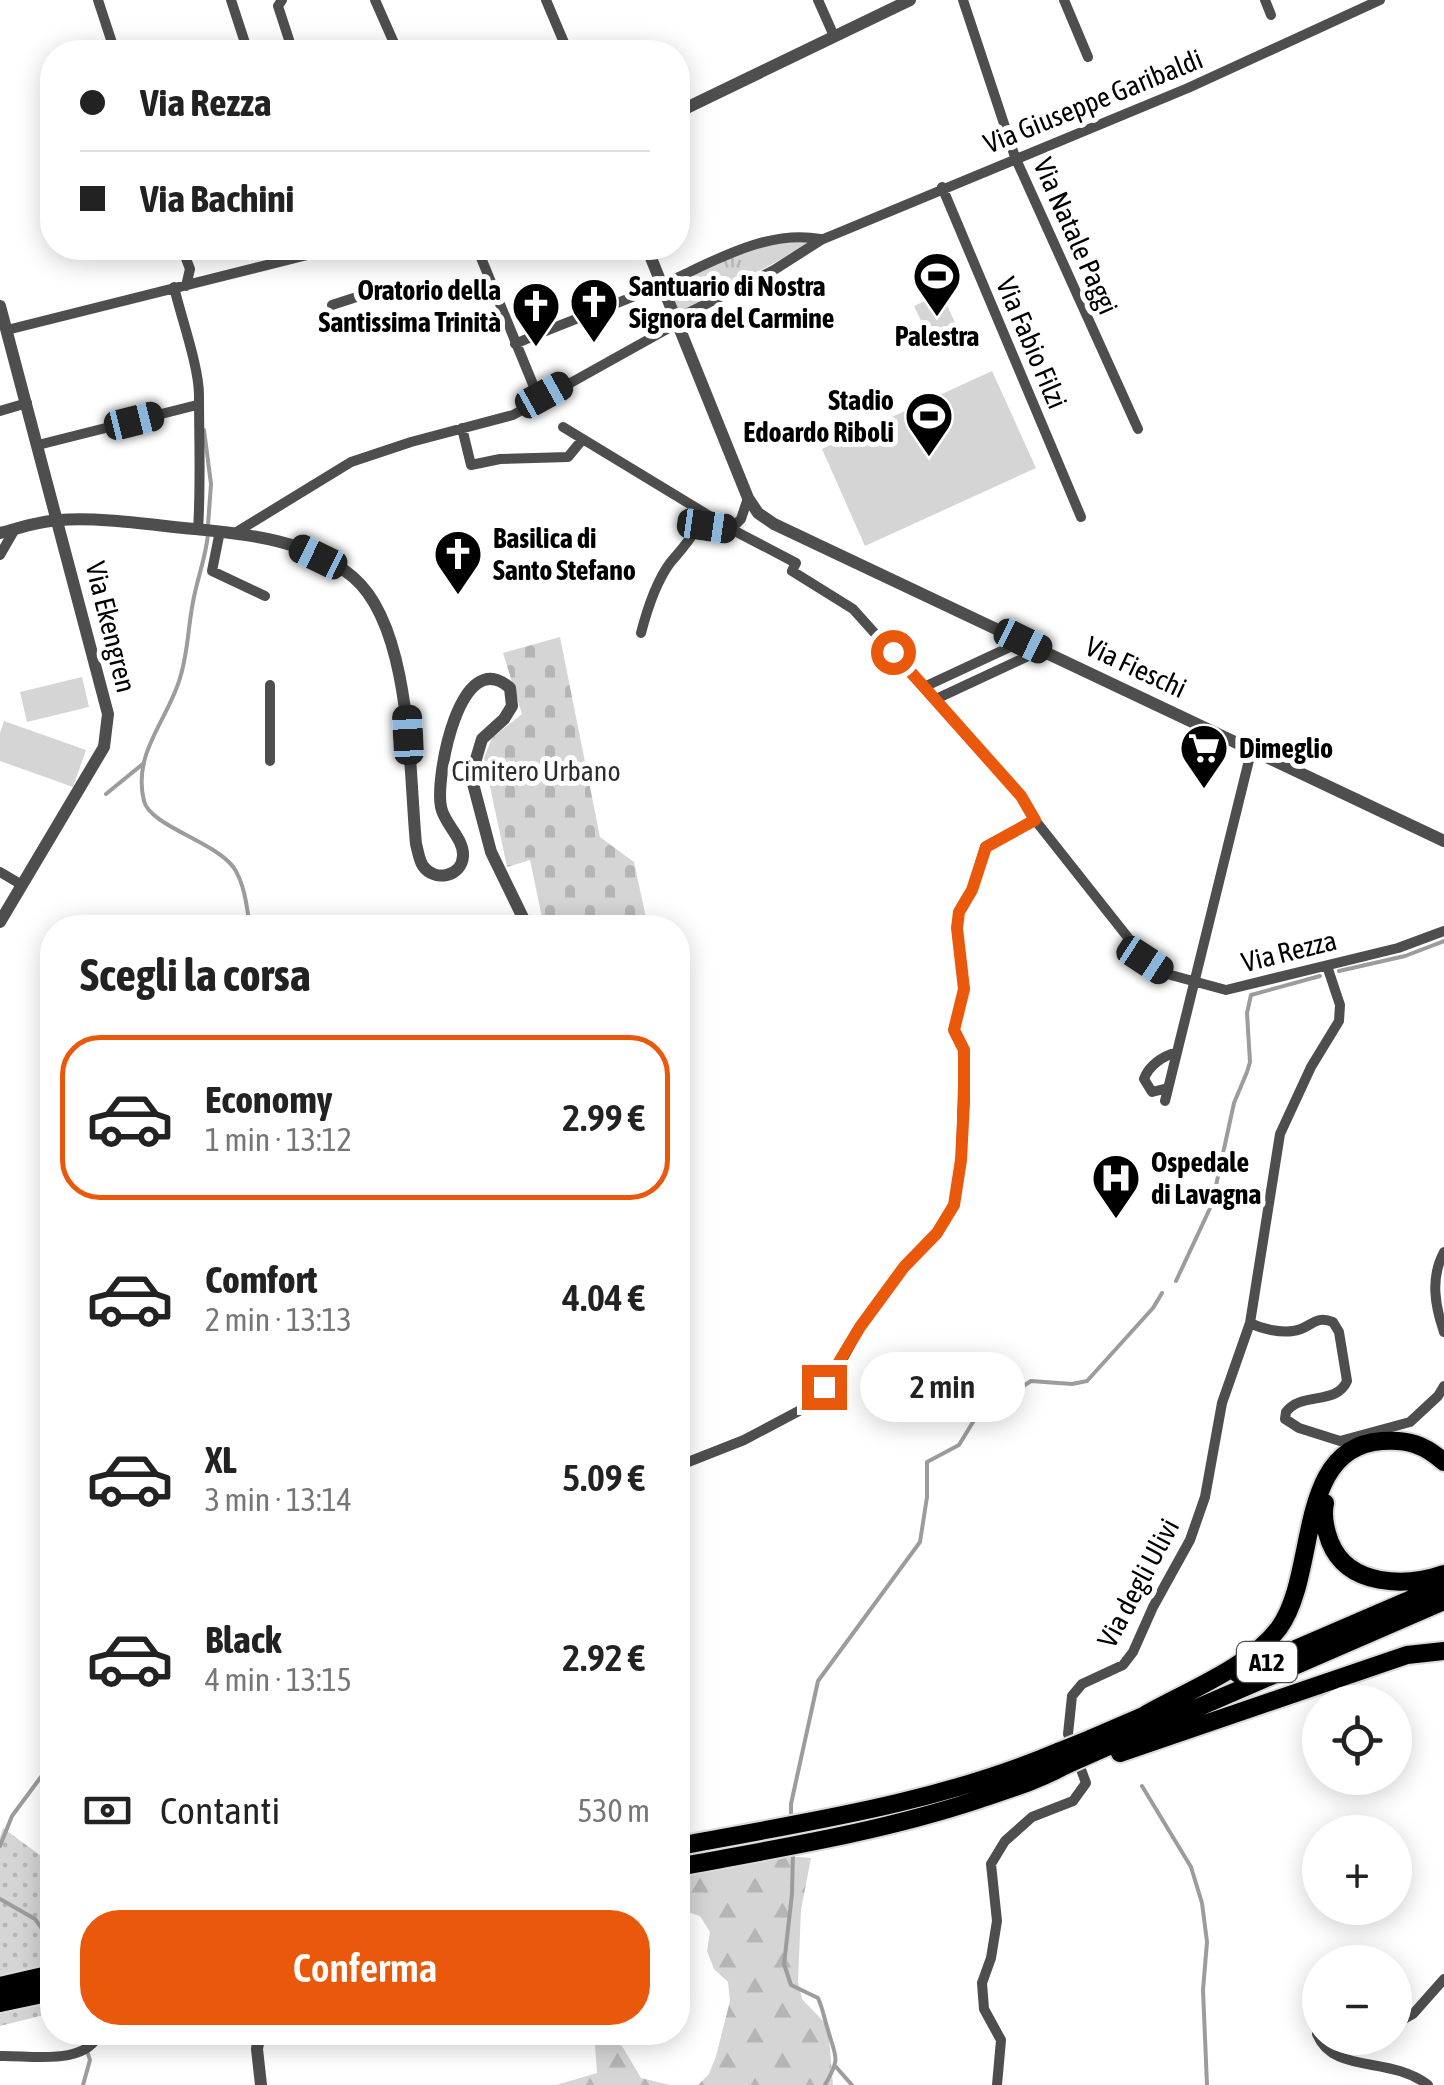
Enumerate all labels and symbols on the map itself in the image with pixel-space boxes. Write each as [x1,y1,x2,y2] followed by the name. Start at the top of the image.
[979,42,1207,160] street label: Via Giuseppe Garibaldi
[1027,153,1125,319] street label: Via Natale Paggi
[911,250,963,318] sports icon: Palestra
[629,270,835,334] place label: Santuario di Nostra Signora del Carmine
[990,273,1074,413] street label: Via Fabio Filzi
[318,274,501,338] place label: Oratorio della Santissima Trinità
[568,276,620,344] church icon: Santuario di Nostra Signora del Carmine
[510,280,562,348] church icon: Oratorio della Santissima Trinità
[895,320,979,352] place label: Palestra
[510,367,578,423] car
[743,384,894,448] place label: Stadio Edoardo Riboli
[903,390,955,458] sports icon: Stadio Edoardo Riboli
[101,399,167,443] car
[675,507,739,545] car
[493,522,636,586] place label: Basilica di Santo Stefano
[432,528,484,596] church icon: Basilica di Santo Stefano
[284,530,352,584] car
[79,558,143,696] street label: Via Ekengren
[989,614,1057,668] car
[871,630,916,675] route start
[1080,630,1192,704] street label: Via Fieschi
[391,704,425,766] car
[1178,722,1230,790] supermarket icon: Dimeglio
[1239,732,1333,764] place label: Dimeglio
[451,755,621,787] park label: Cimitero Urbano
[1238,924,1340,978] street label: Via Rezza
[1112,931,1178,989] car
[1151,1146,1261,1210] place label: Ospedale di Lavagna
[1090,1152,1142,1220] hospital icon: Ospedale di Lavagna
[859,1352,1024,1422] callout: 2 min
[802,1365,847,1410] route end
[1091,1513,1185,1653] street label: Via degli Ulivi
[1237,1642,1297,1682] road number: A12

